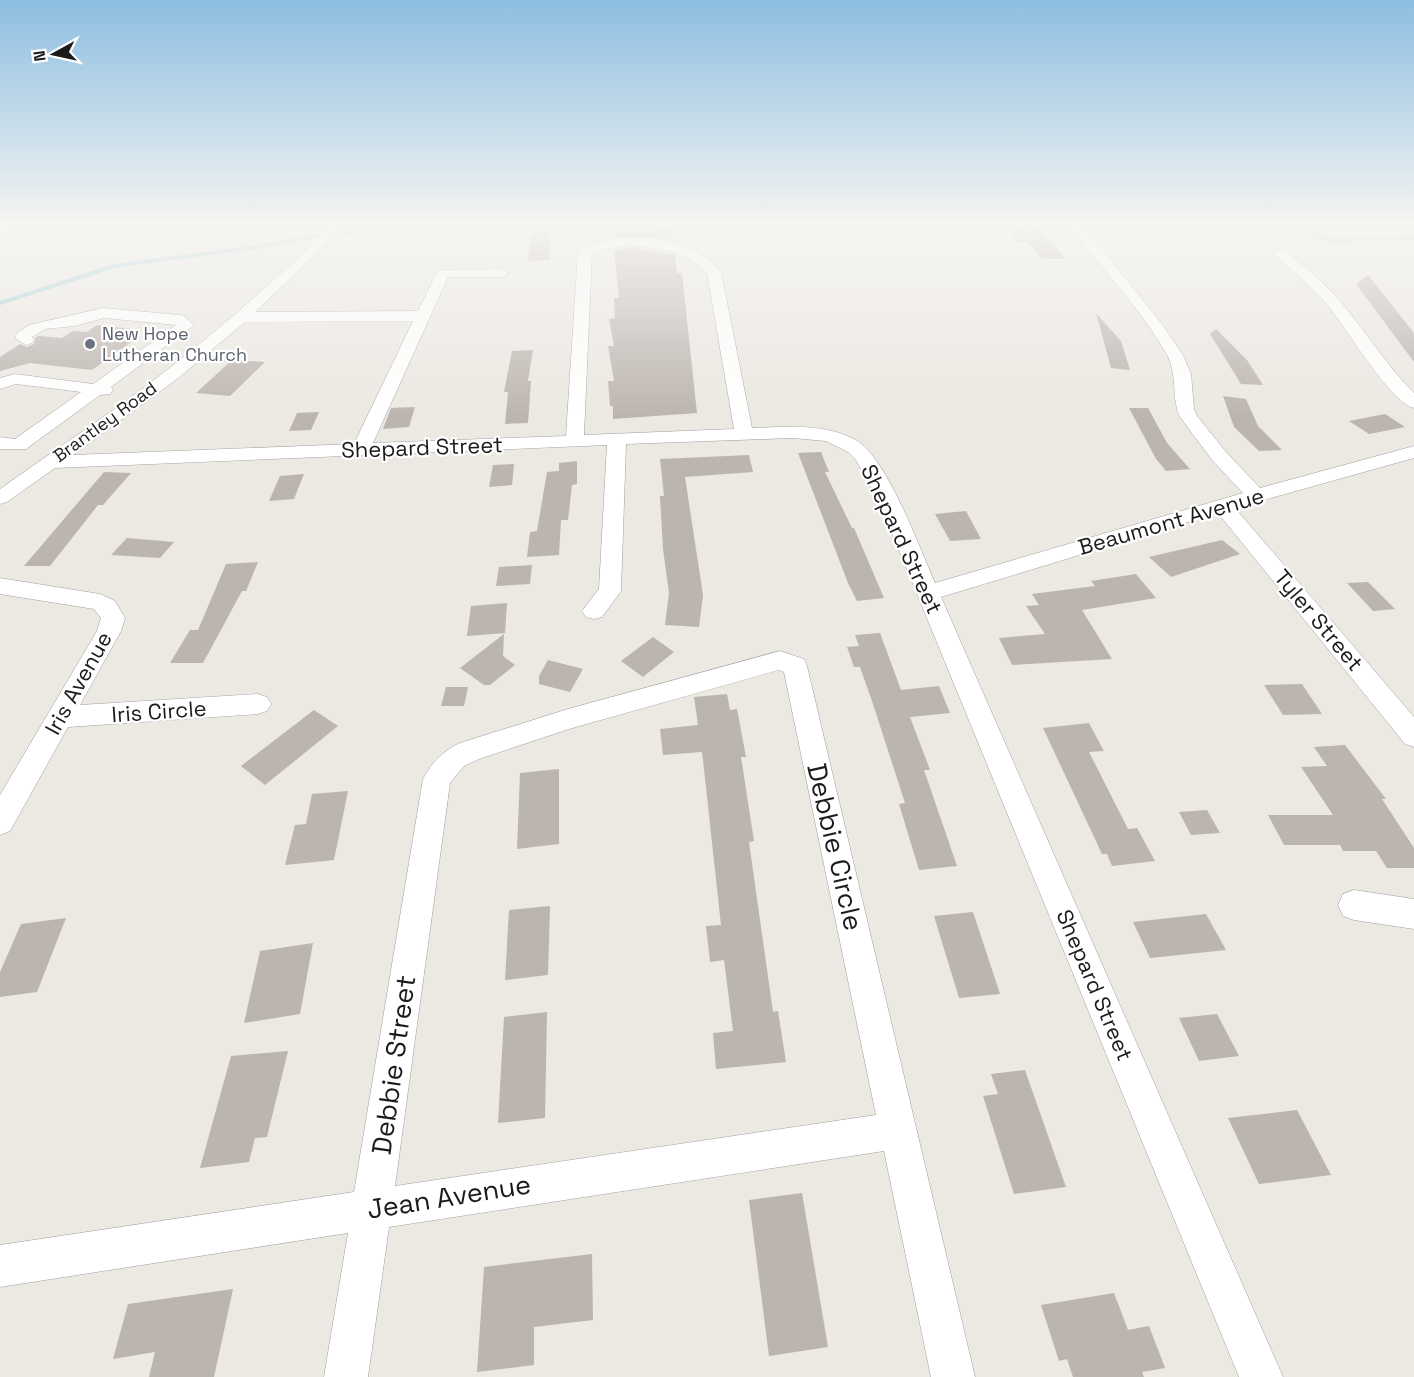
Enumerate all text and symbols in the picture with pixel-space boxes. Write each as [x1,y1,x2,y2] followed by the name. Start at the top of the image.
[24,24,84,84] north arrow
[28,49,51,63] text: N
[102,322,247,366] place label: New Hope Lutheran Church
[83,337,97,351] marker: New Hope Lutheran Church
[48,376,161,467] street label: Brantley Road
[341,430,503,464] street label: Shepard Street
[855,460,949,618] street label: Shepard Street
[1075,481,1267,561] street label: Beaumont Avenue
[1268,563,1370,677] street label: Tyler Street
[38,626,118,740] street label: Iris Avenue
[110,694,208,728] street label: Iris Circle
[799,760,872,934] street label: Debbie Circle
[1051,905,1139,1065] street label: Shepard Street
[364,973,423,1157] street label: Debbie Street
[365,1166,533,1227] street label: Jean Avenue

